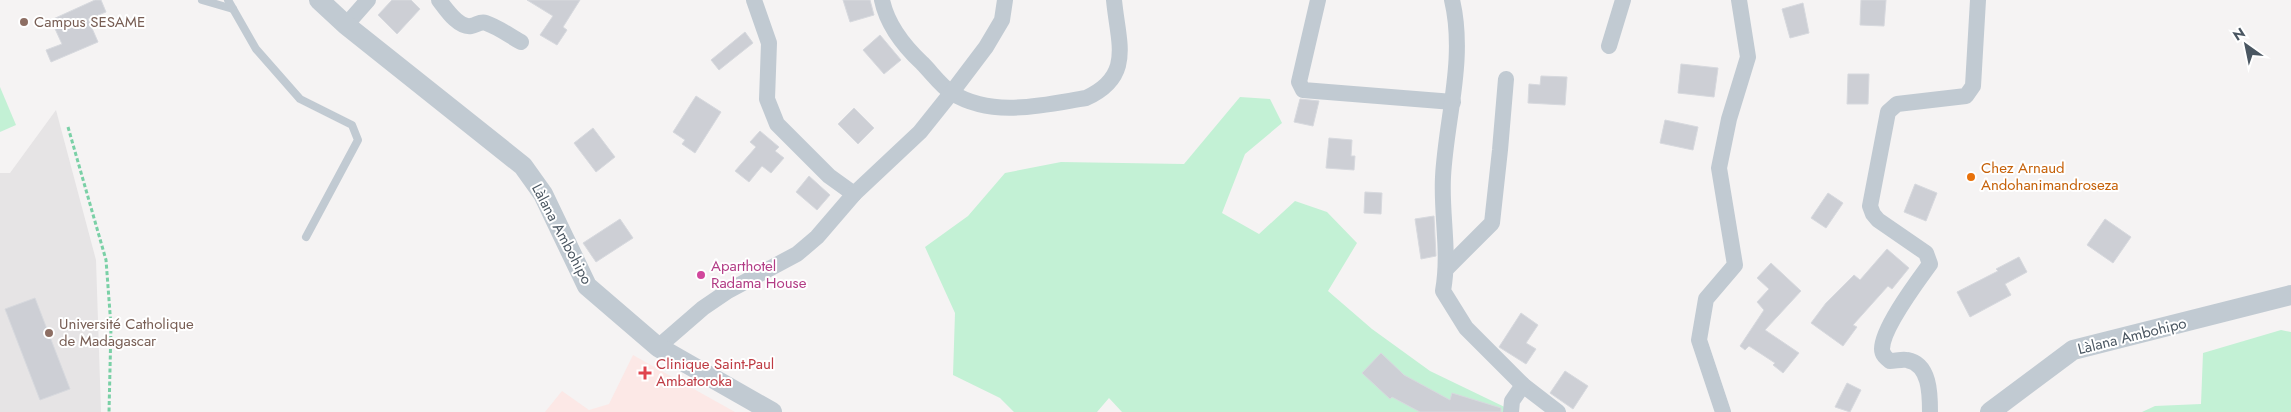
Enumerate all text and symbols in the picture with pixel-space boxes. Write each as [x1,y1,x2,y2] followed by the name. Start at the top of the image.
[34,11,145,33] place label: Campus SESAME
[18,16,30,28] marker: Campus SESAME
[2221,20,2271,70] north arrow
[2229,23,2249,46] text: N
[1981,157,2119,196] place label: Chez Arnaud Andohanimandroseza
[1965,171,1977,183] marker: Chez Arnaud Andohanimandroseza
[526,180,598,288] street label: Làlana Ambohipo
[711,255,807,294] place label: Aparthotel Radama House
[695,269,707,281] marker: Aparthotel Radama House
[2075,312,2189,360] street label: Làlana Ambohipo
[59,313,194,352] place label: Université Catholique de Madagascar
[43,327,55,339] marker: Université Catholique de Madagascar
[656,353,774,392] place label: Clinique Saint-Paul Ambatoroka
[638,366,652,380] marker: Clinique Saint-Paul Ambatoroka

